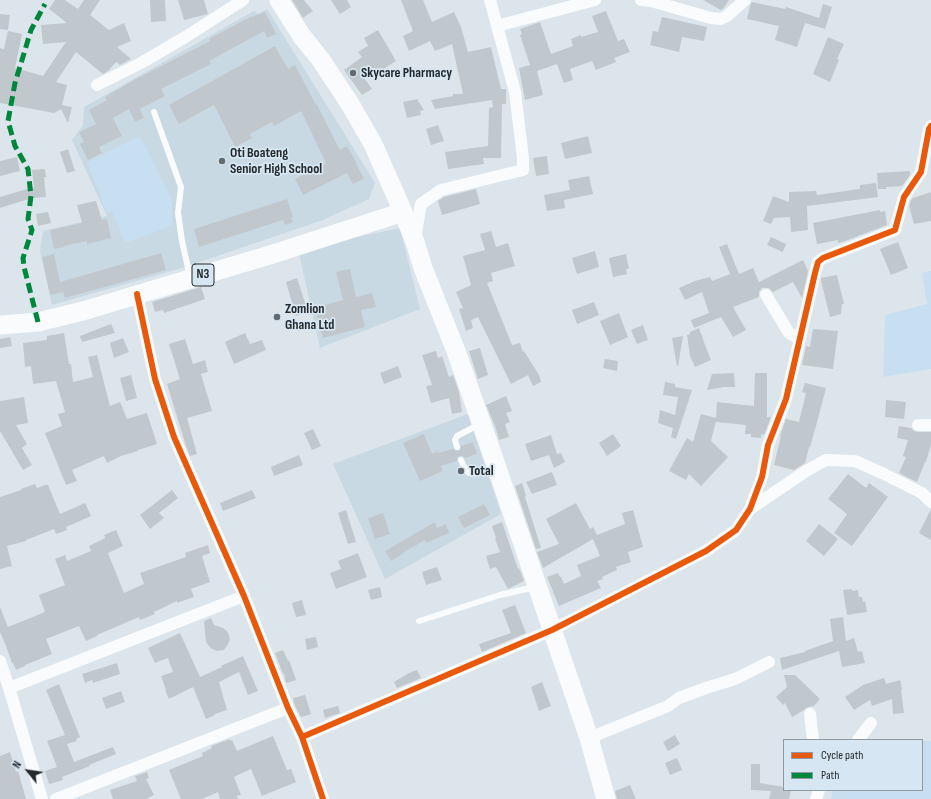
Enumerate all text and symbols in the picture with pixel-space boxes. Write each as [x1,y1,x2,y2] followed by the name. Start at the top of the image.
[361,65,452,81] place label: Skycare Pharmacy
[348,68,358,78] marker: Skycare Pharmacy
[230,145,322,178] place label: Oti Boateng Senior High School
[217,156,227,166] marker: Oti Boateng Senior High School
[192,264,214,286] road number: N3
[285,301,334,334] place label: Zomlion Ghana Ltd
[272,312,282,322] marker: Zomlion Ghana Ltd
[469,463,494,479] place label: Total
[456,466,466,476] marker: Total
[783,739,923,791] legend
[821,748,863,763] text: Cycle path
[8,751,48,791] north arrow
[10,759,24,771] text: N
[821,768,839,783] text: Path

